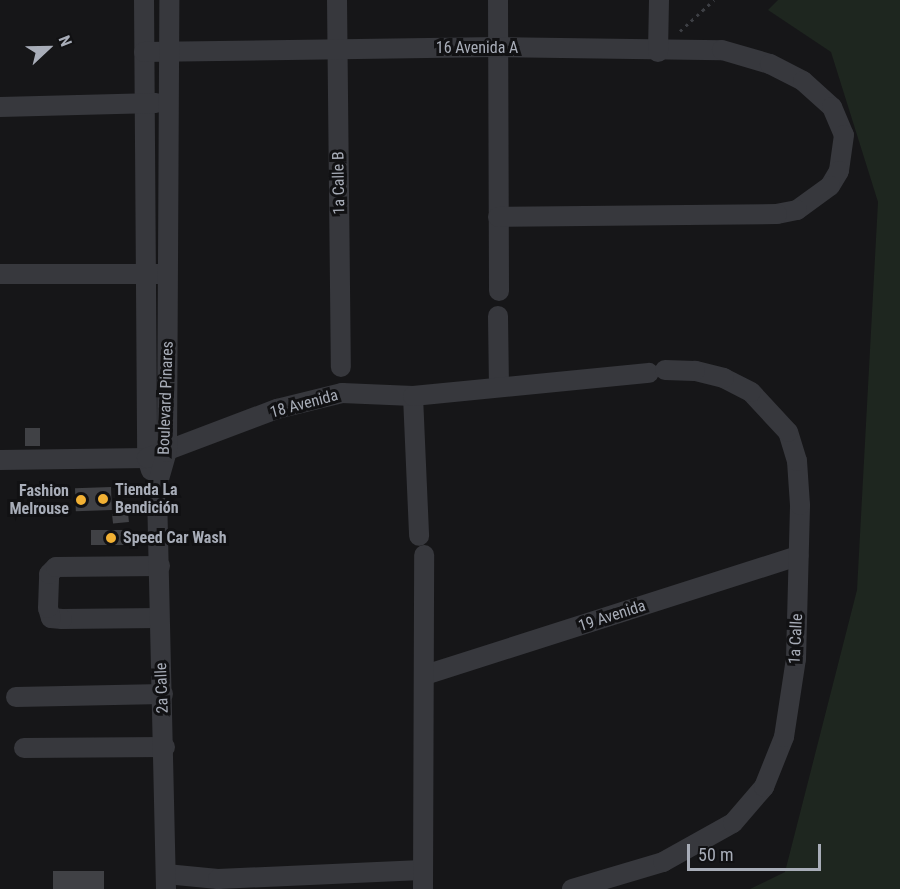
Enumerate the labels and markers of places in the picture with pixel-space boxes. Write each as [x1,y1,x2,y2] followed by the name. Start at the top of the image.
[115,480,179,518] place label: Tienda La Bendición
[9,481,69,519] place label: Fashion Melrouse
[96,492,110,506] marker: Tienda La Bendición
[74,493,88,507] marker: Fashion Melrouse
[123,528,227,548] place label: Speed Car Wash
[104,531,118,545] marker: Speed Car Wash

